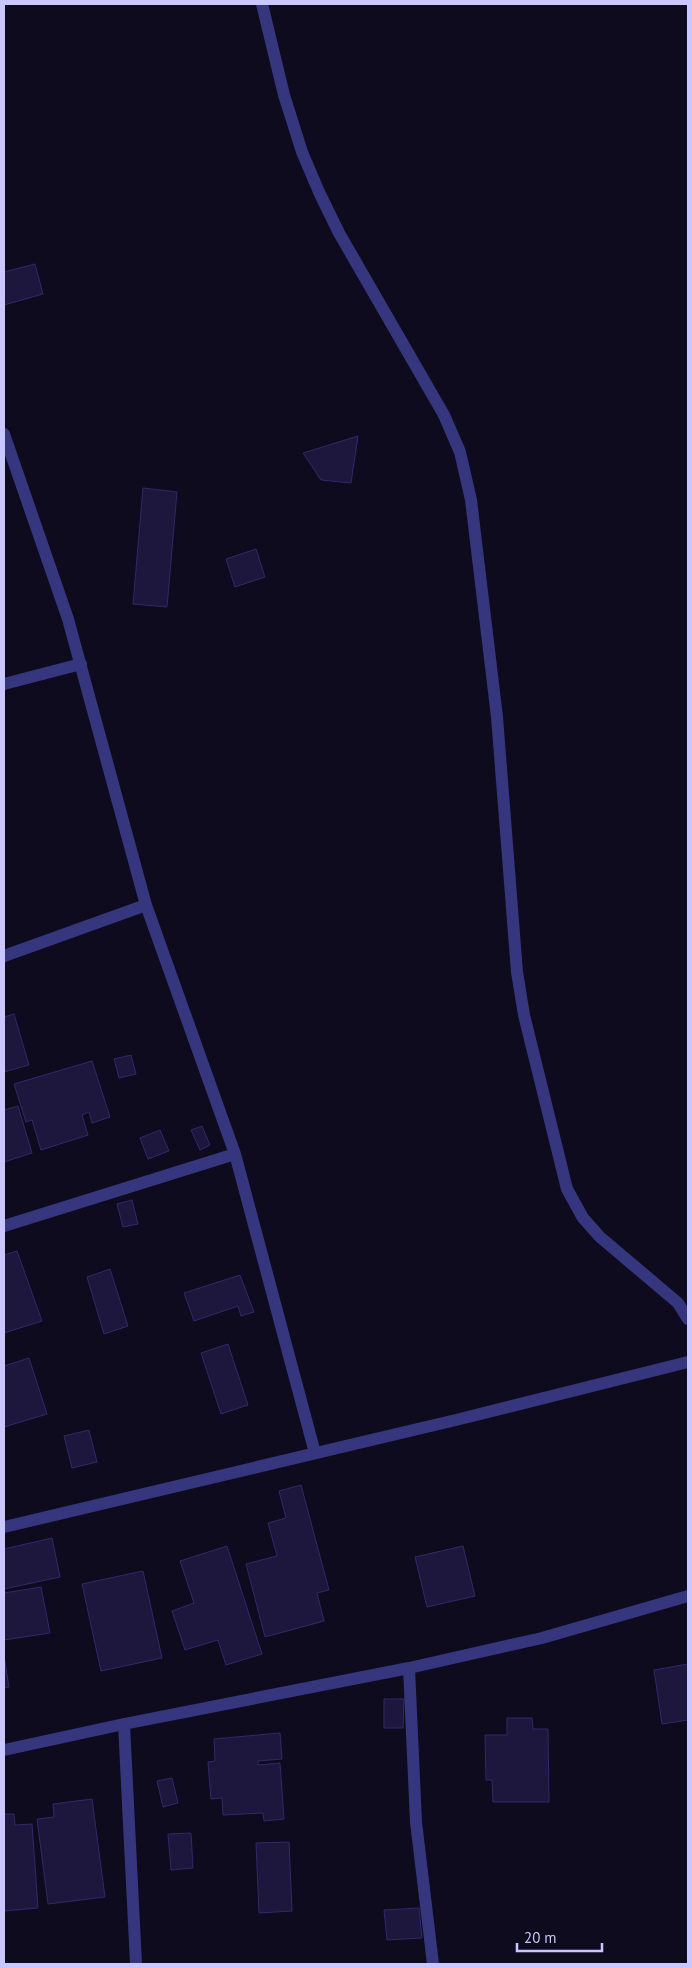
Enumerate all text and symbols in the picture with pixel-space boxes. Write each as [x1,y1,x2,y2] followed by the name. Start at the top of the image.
[517,1920,602,1952] scale bar
[524,1928,557,1947] text: 20 m

